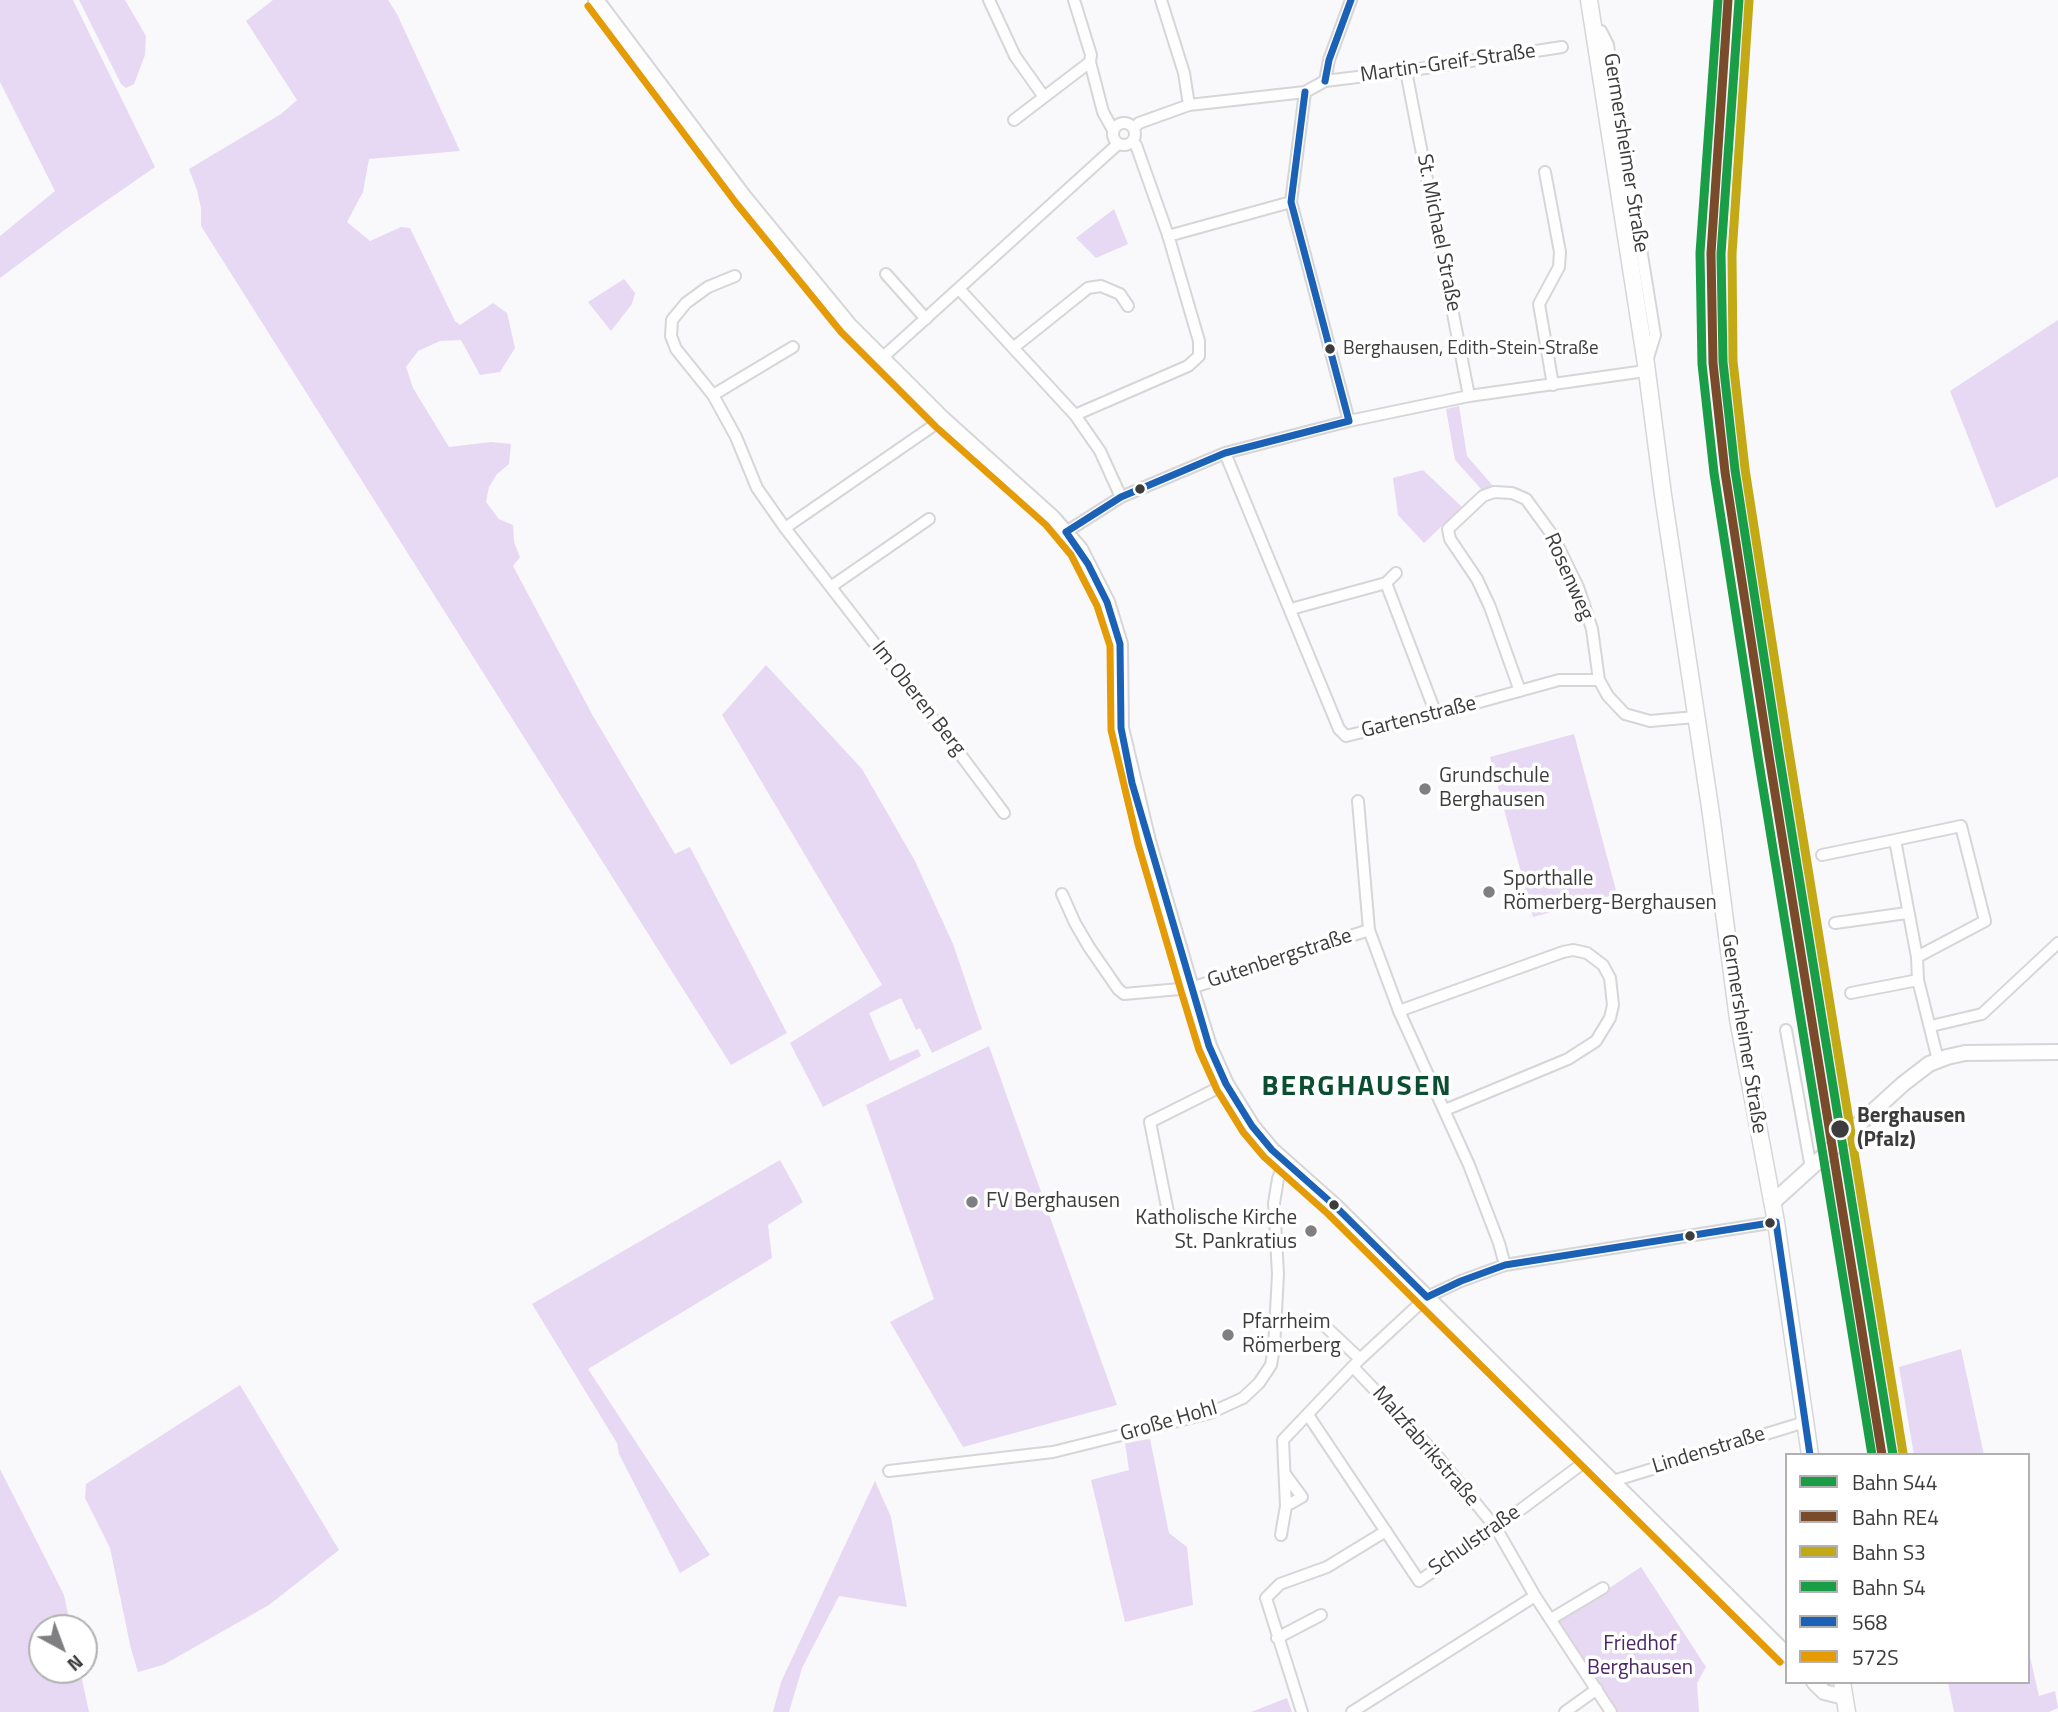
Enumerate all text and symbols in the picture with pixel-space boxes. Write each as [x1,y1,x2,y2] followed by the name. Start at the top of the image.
[1359,39,1537,89] street label: Martin-Greif-Straße
[1597,52,1653,254] street label: Germersheimer Straße
[1410,152,1466,314] street label: St. Michael Straße
[1343,338,1599,360] place label: Berghausen, Edith-Stein-Straße
[1323,342,1337,356] marker: Berghausen, Edith-Stein-Straße
[1133,482,1147,496] unlabelled marker
[1538,530,1598,624] street label: Rosenweg
[866,637,970,761] street label: Im Oberen Berg
[1359,692,1479,744] street label: Gartenstraße
[1439,764,1550,814] place label: Grundschule Berghausen
[1417,781,1433,797] marker: Grundschule Berghausen
[1503,867,1717,917] place label: Sporthalle Römerberg-Berghausen
[1481,884,1497,900] marker: Sporthalle Römerberg-Berghausen
[1205,924,1355,994] street label: Gutenbergstraße
[1715,933,1771,1135] street label: Germersheimer Straße
[1263,1071,1451,1105] district label: BERGHAUSEN
[1857,1104,1966,1154] place label: Berghausen (Pfalz)
[1829,1118,1851,1140] marker: Berghausen (Pfalz)
[986,1189,1120,1215] place label: FV Berghausen
[964,1194,980,1210] marker: FV Berghausen
[1327,1198,1341,1212] unlabelled marker
[1135,1206,1297,1256] place label: Katholische Kirche St. Pankratius
[1763,1216,1777,1230] unlabelled marker
[1303,1223,1319,1239] marker: Katholische Kirche St. Pankratius
[1683,1229,1697,1243] unlabelled marker
[1242,1310,1341,1360] place label: Pfarrheim Römerberg
[1220,1327,1236,1343] marker: Pfarrheim Römerberg
[1366,1382,1484,1512] street label: Malzfabrikstraße
[1118,1396,1220,1448] street label: Große Hohl
[1650,1422,1768,1480] street label: Lindenstraße
[1785,1453,2030,1684] legend
[1852,1466,1938,1498] text: Bahn S44
[1425,1500,1525,1582] street label: Schulstraße
[1852,1501,1939,1533] text: Bahn RE4
[1852,1536,1926,1568] text: Bahn S3
[1852,1571,1926,1603] text: Bahn S4
[1852,1606,1887,1638] text: 568
[28,1614,98,1684] north arrow
[1587,1632,1693,1682] park label: Friedhof Berghausen
[1852,1641,1899,1673] text: 572S
[61,1648,90,1679] text: N

